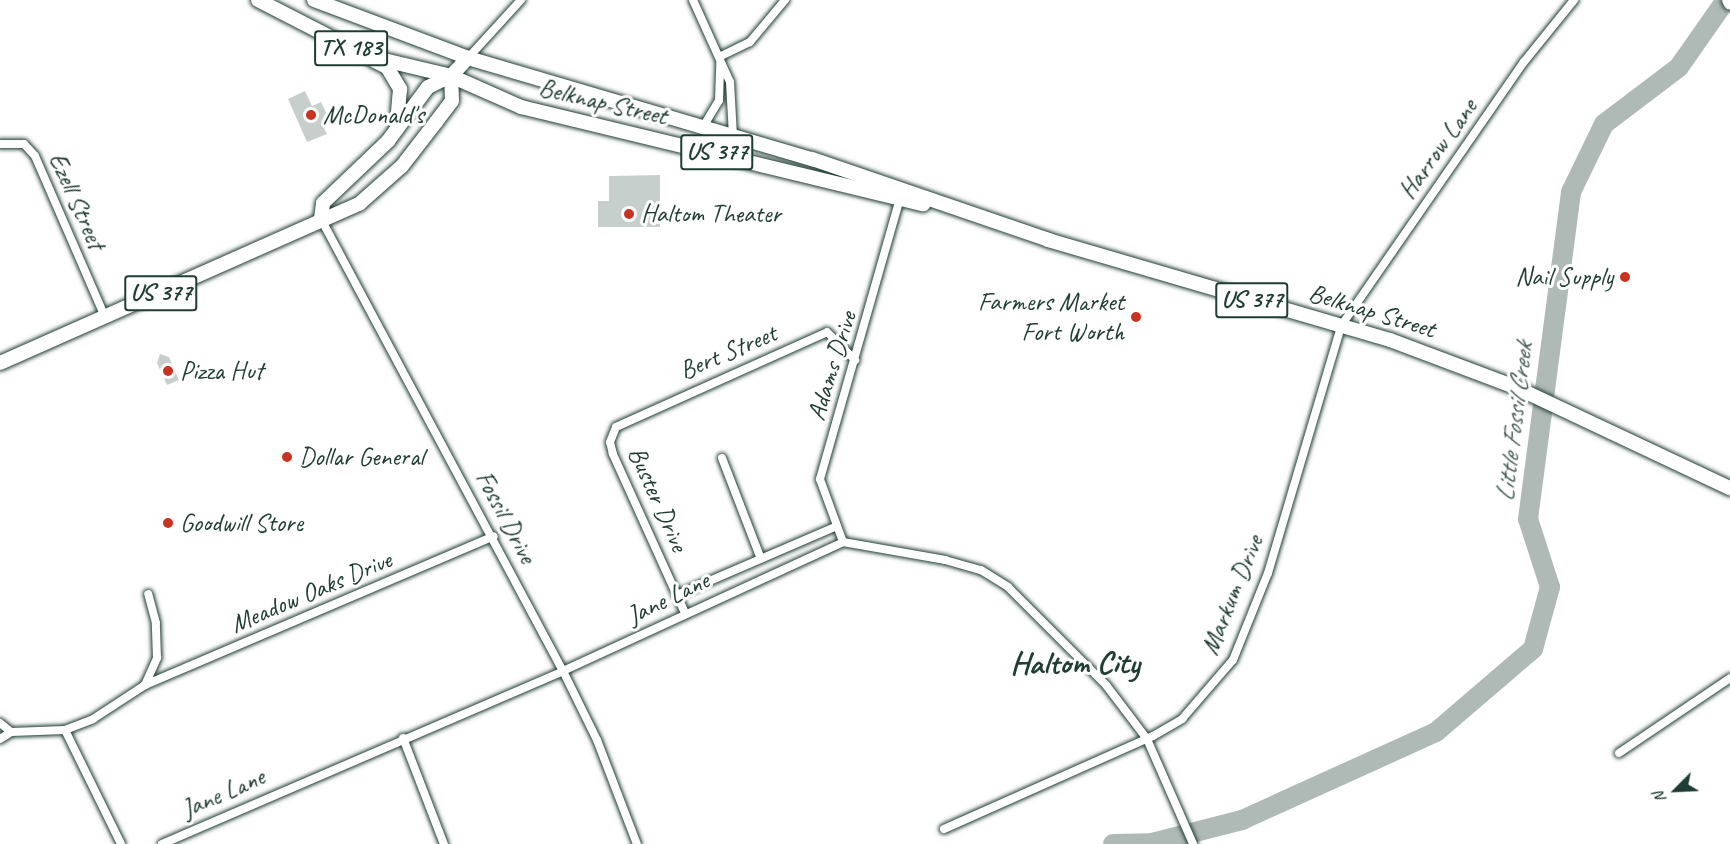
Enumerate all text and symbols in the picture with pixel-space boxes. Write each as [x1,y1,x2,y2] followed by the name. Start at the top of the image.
[314,27,388,69] road number: TX 183
[536,72,670,132] street label: Belknap Street
[1392,92,1484,206] street label: Harrow Lane
[323,99,424,131] place label: McDonald's
[304,108,318,122] marker: McDonald's
[680,131,754,173] road number: US 377
[42,148,112,254] street label: Ezell Street
[641,198,780,230] place label: Haltom Theater
[622,207,636,221] marker: Haltom Theater
[1516,261,1613,293] place label: Nail Supply
[1618,270,1632,284] marker: Nail Supply
[124,272,198,314] road number: US 377
[1305,277,1439,345] street label: Belknap Street
[1214,279,1290,321] road number: US 377
[977,286,1124,348] place label: Farmers Market Fort Worth
[801,308,863,424] street label: Adams Drive
[1129,310,1143,324] marker: Farmers Market Fort Worth
[675,318,781,386] street label: Bert Street
[1488,341,1540,503] water label: Little Fossil Creek
[180,355,263,387] place label: Pizza Hut
[161,364,175,378] marker: Pizza Hut
[299,441,424,473] place label: Dollar General
[621,442,695,556] street label: Buster Drive
[280,450,294,464] marker: Dollar General
[469,465,543,569] street label: Fossil Drive
[180,507,303,539] place label: Goodwill Store
[161,516,175,530] marker: Goodwill Store
[1194,531,1270,659] street label: Markum Drive
[226,544,396,640] street label: Meadow Oaks Drive
[622,565,714,631] street label: Jane Lane
[1010,644,1140,682] district label: Haltom City
[1646,760,1706,820] north arrow
[176,761,270,825] street label: Jane Lane
[1648,789,1671,806] text: N

